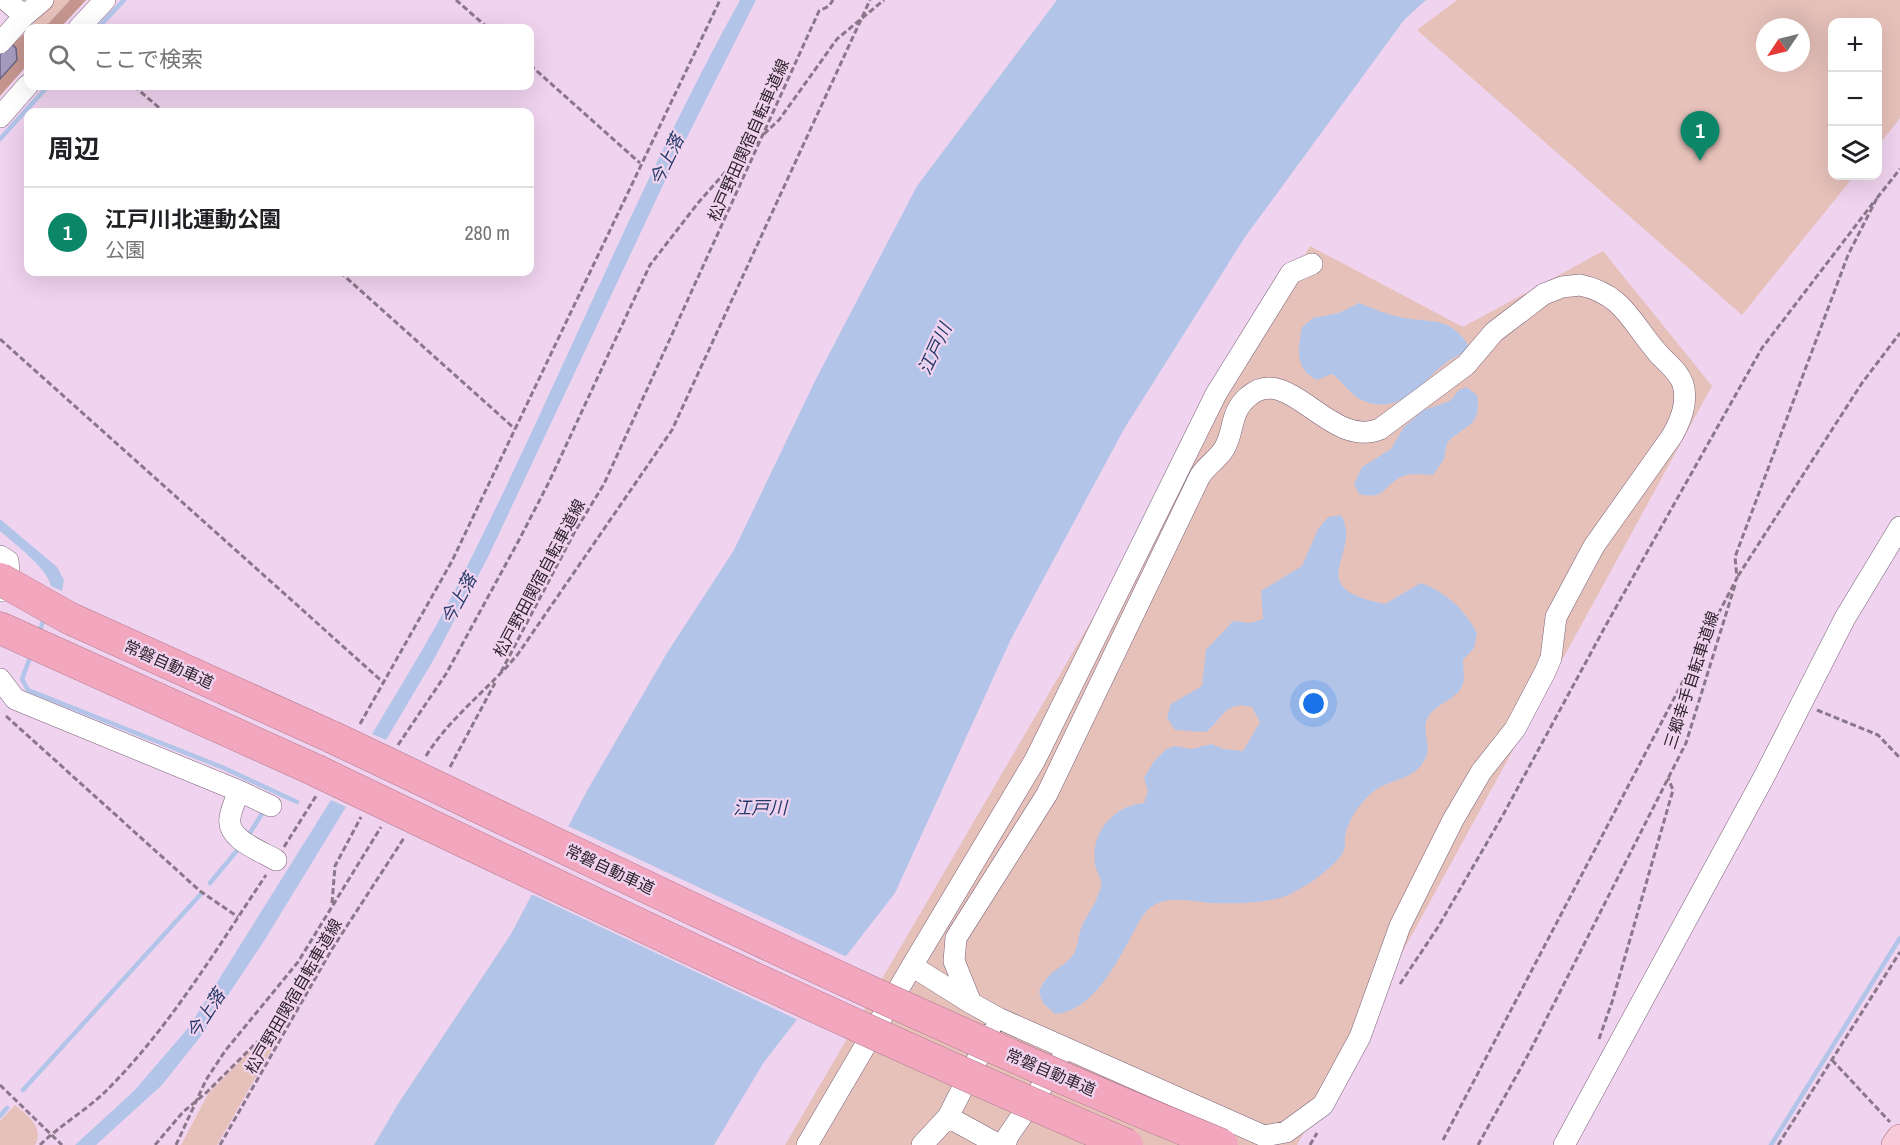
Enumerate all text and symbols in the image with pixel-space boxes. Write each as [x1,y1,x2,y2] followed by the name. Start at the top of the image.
[1756,18,1810,72] north arrow
[1828,18,1882,180] map controls
[1828,18,1882,72] button: +
[24,24,534,90] search box
[45,41,78,74] icon: search
[93,44,203,74] text: ここで検索
[702,55,794,225] street label: 松戸野田関宿自転車道線
[1828,72,1882,126] button: −
[1680,112,1720,161] pin: 1
[1828,126,1882,180] button: layers
[643,127,691,190] water label: 今上落
[48,131,100,166] text: 周辺
[105,204,281,234] text: 江戸川北運動公園
[63,219,72,246] text: 1
[464,219,510,246] text: 280 m
[105,236,145,263] text: 公園
[912,317,958,379] water label: 江戸川
[488,495,590,661] street label: 松戸野田関宿自転車道線
[435,566,484,628] water label: 今上落
[1658,608,1724,752] street label: 三郷幸手自転車道線
[121,634,217,694] street label: 常磐自動車道
[1299,689,1328,718] your location
[733,795,789,820] water label: 江戸川
[562,839,658,899] street label: 常磐自動車道
[239,914,347,1078] street label: 松戸野田関宿自転車道線
[180,982,232,1043] water label: 今上落
[1003,1043,1099,1101] street label: 常磐自動車道

